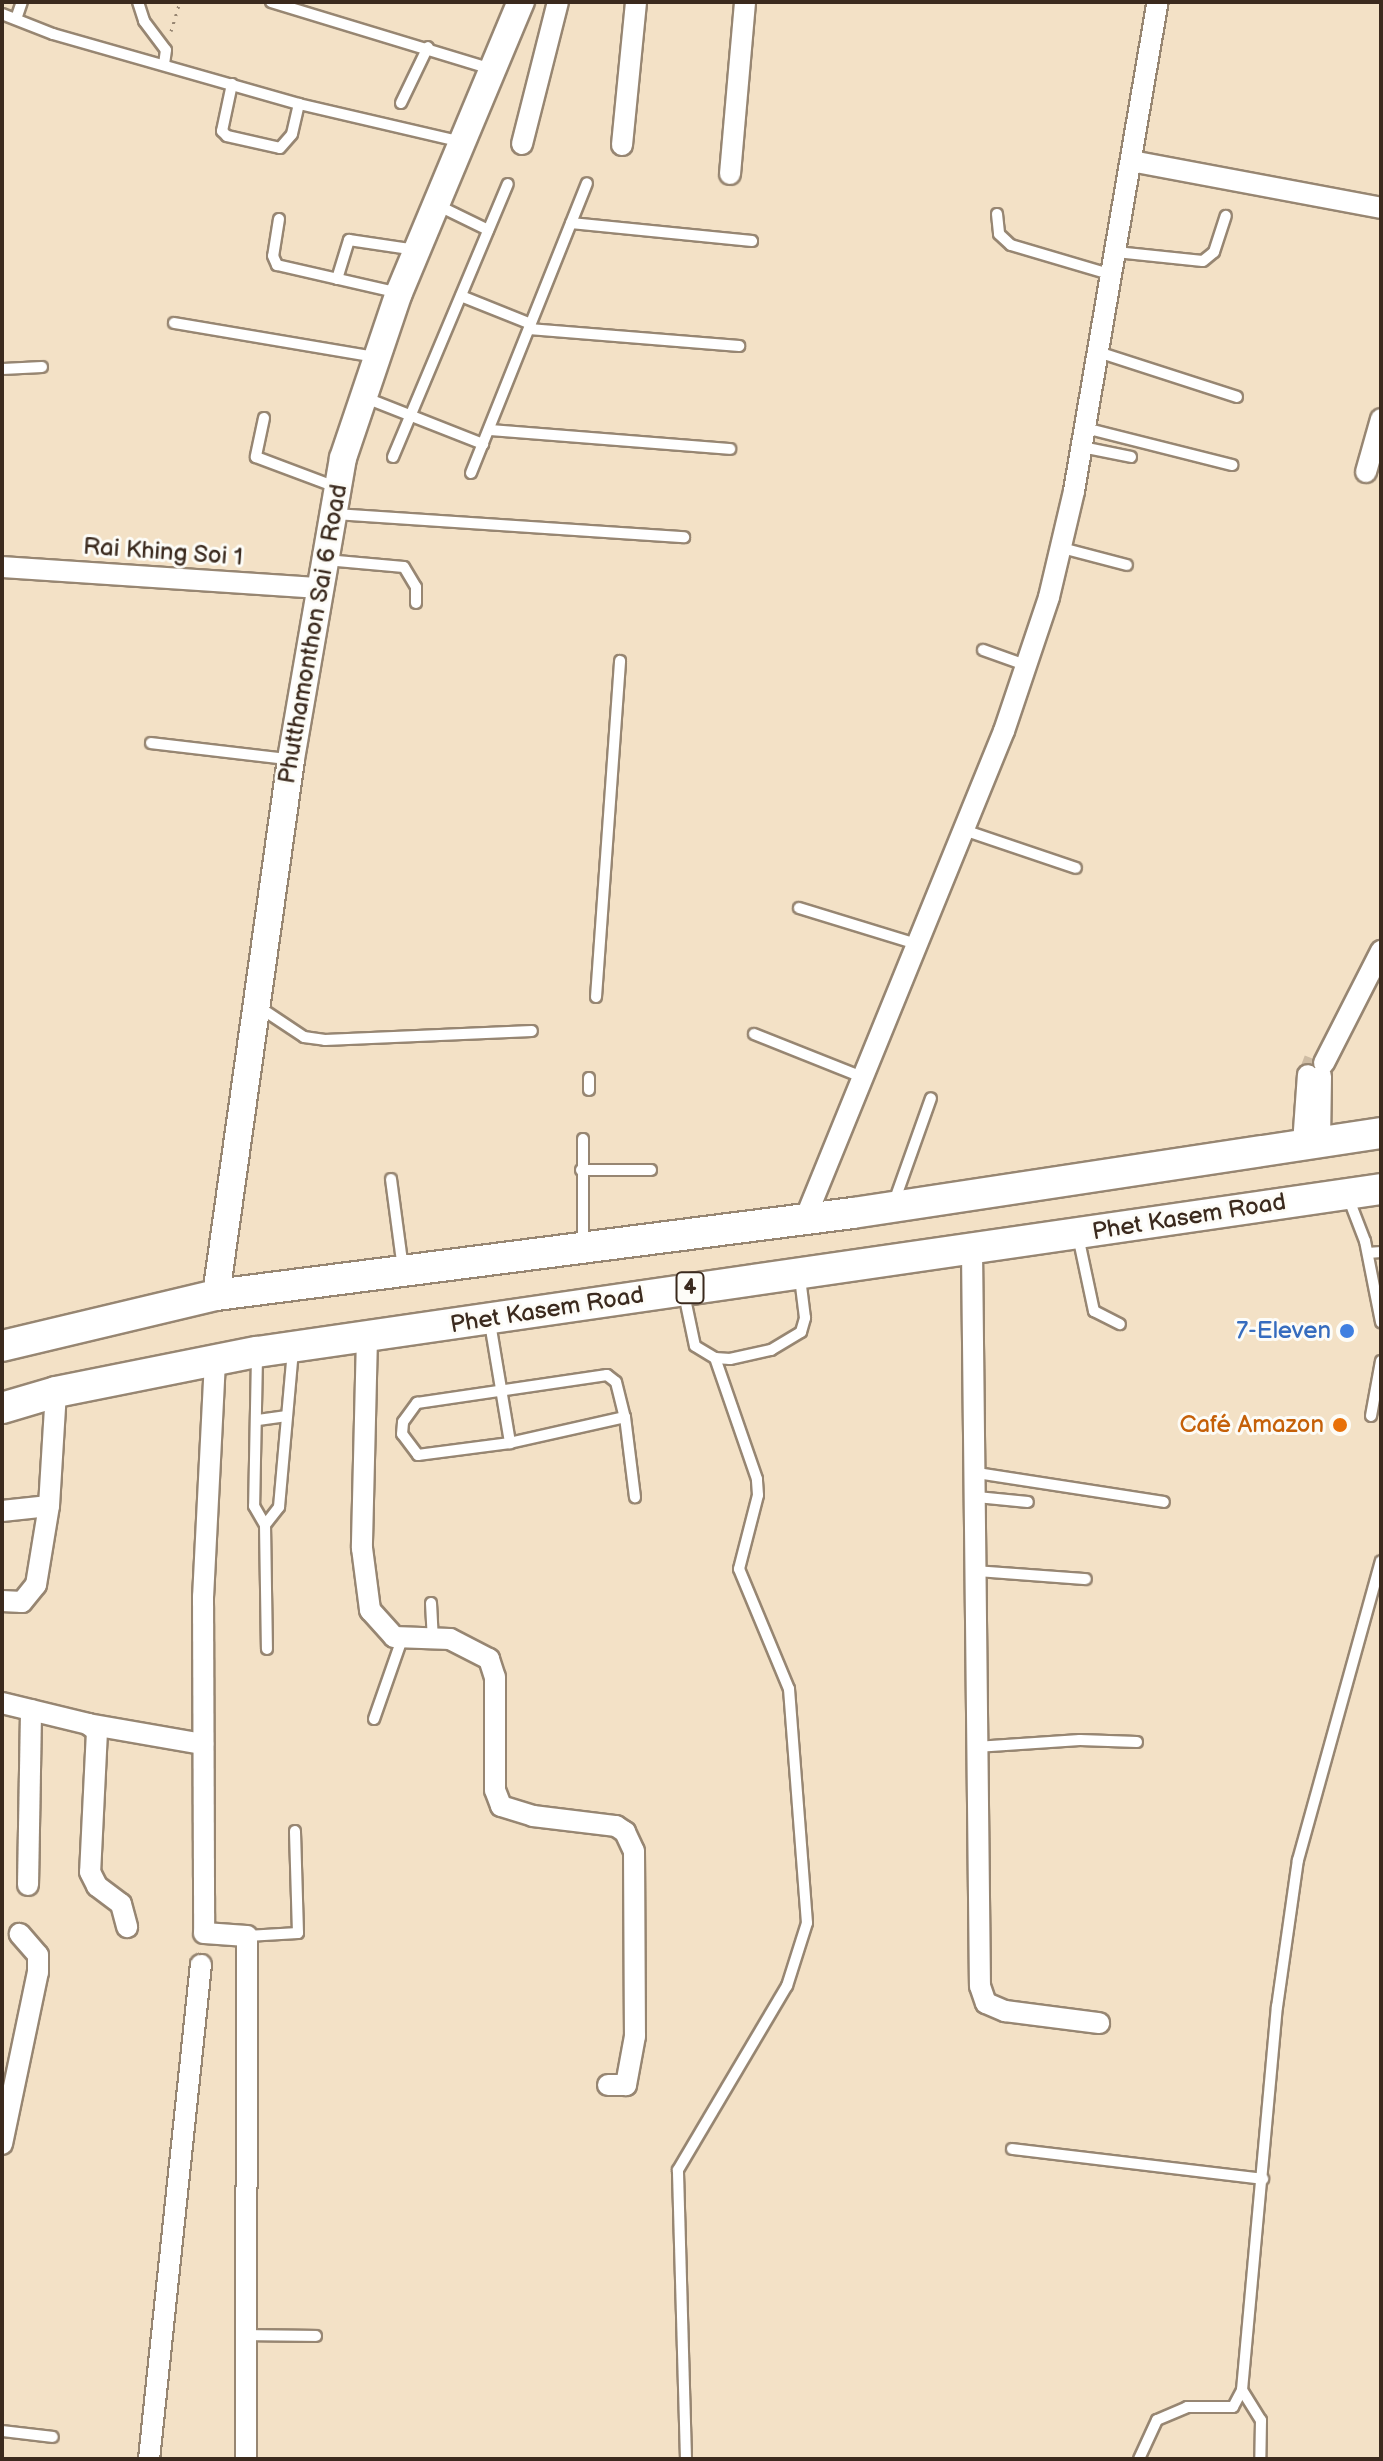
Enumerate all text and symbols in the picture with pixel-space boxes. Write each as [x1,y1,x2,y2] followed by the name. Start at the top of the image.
[272,482,354,786] street label: Phutthamonthon Sai 6 Road
[82,532,244,572] street label: Rai Khing Soi 1
[1090,1187,1288,1247] street label: Phet Kasem Road
[674,1270,706,1306] road number: 4
[448,1280,646,1340] street label: Phet Kasem Road
[1236,1317,1331,1345] place label: 7-Eleven
[1338,1322,1356,1340] marker: 7-Eleven
[1179,1411,1324,1439] place label: Café Amazon
[1331,1416,1349,1434] marker: Café Amazon

